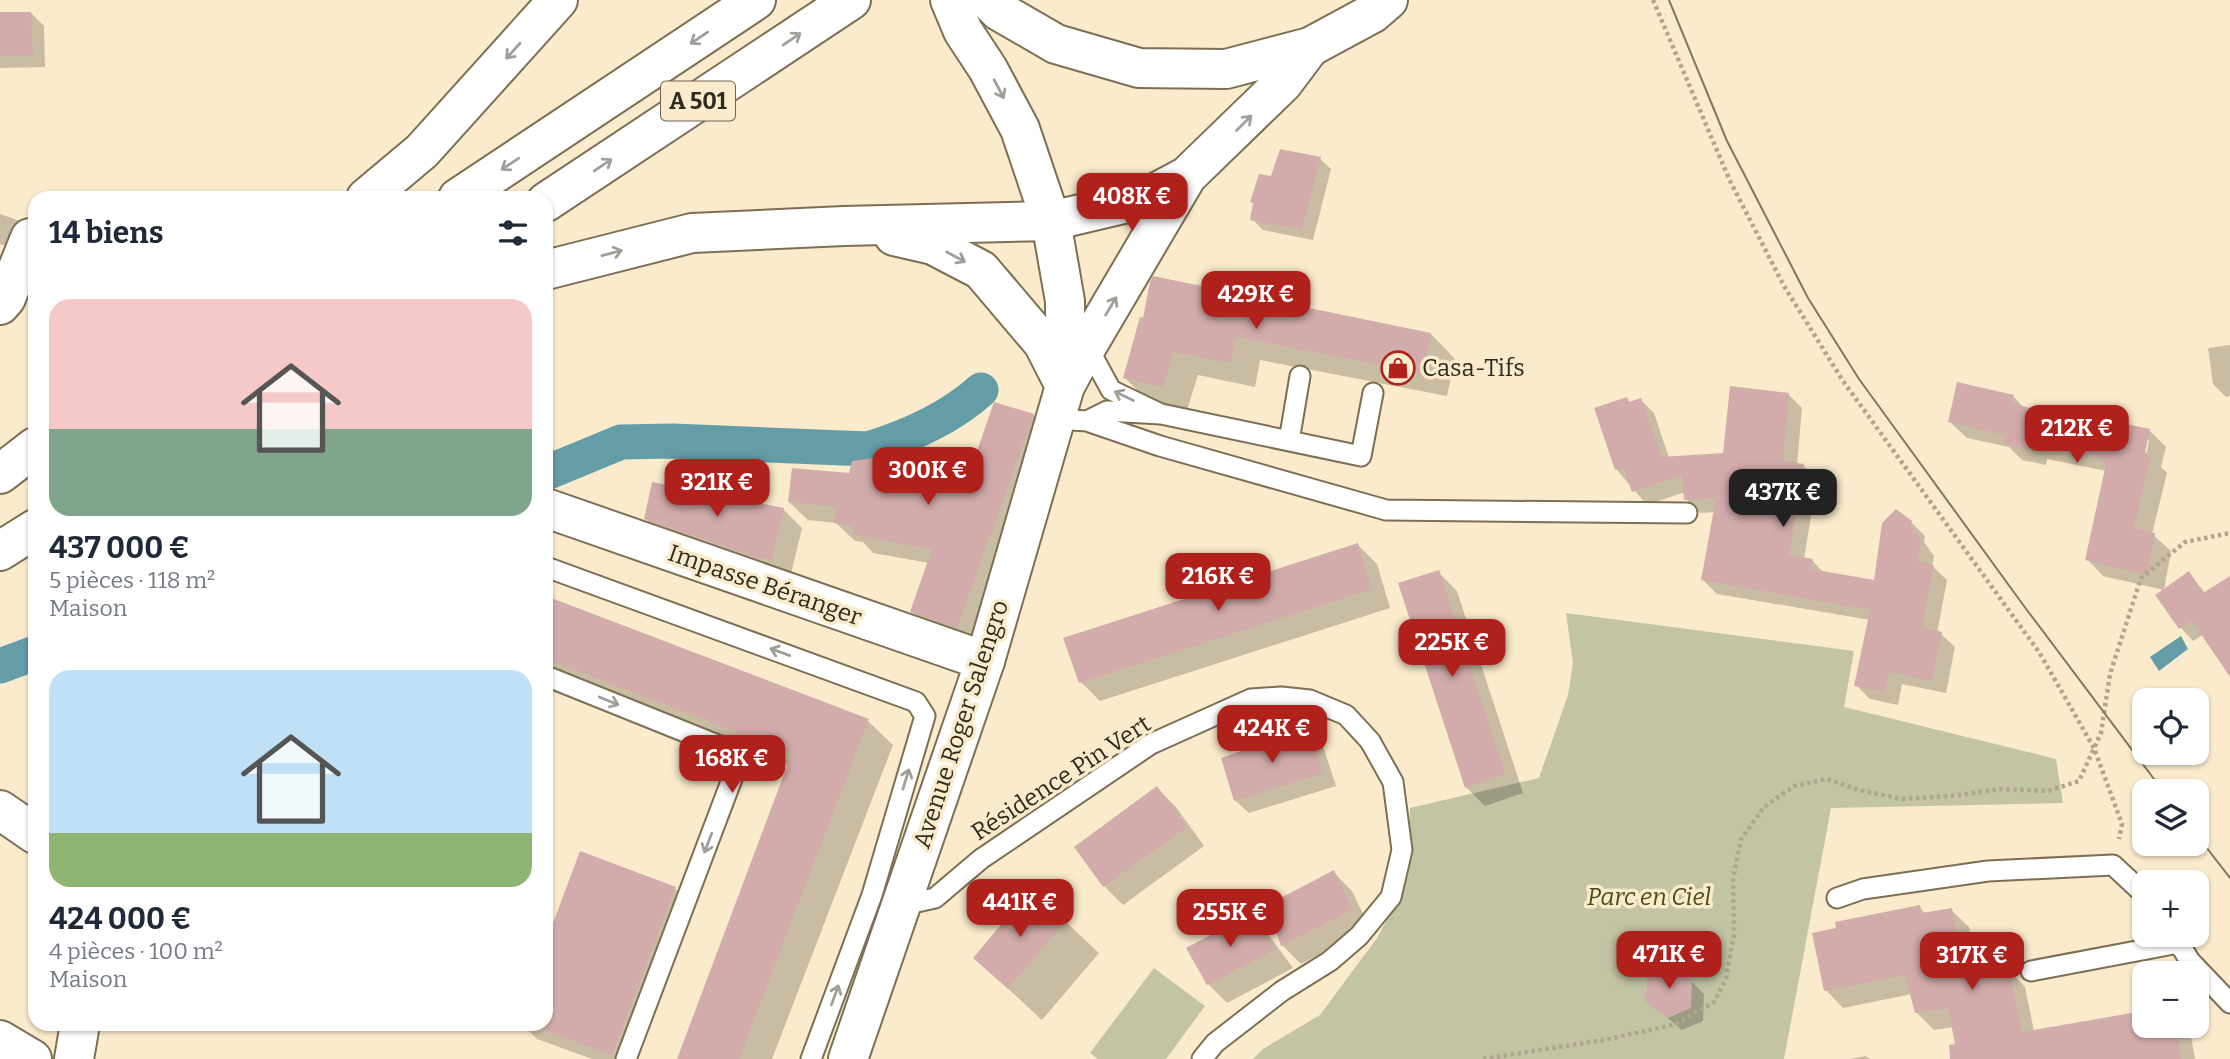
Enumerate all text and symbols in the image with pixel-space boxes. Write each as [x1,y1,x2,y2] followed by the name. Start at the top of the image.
[690,31,710,45] one-way arrow
[782,32,802,46] one-way arrow
[504,42,521,59] one-way arrow
[992,79,1006,99] one-way arrow
[661,82,735,120] road number: A 501
[1235,115,1252,132] one-way arrow
[501,156,520,171] one-way arrow
[593,157,612,172] one-way arrow
[1075,174,1189,233] pin: 408K €
[1093,182,1171,210] text: 408K €
[494,214,532,252] icon: filters
[49,215,163,251] text: 14 biens
[600,246,623,259] one-way arrow
[945,251,966,264] one-way arrow
[1199,272,1313,331] pin: 429K €
[1217,280,1295,308] text: 429K €
[1104,296,1118,316] one-way arrow
[228,345,354,471] icon: home
[1379,349,1417,387] shop icon: Casa-Tifs
[1422,354,1525,382] place label: Casa-Tifs
[1114,389,1135,402] one-way arrow
[2020,406,2134,465] pin: 212K €
[2041,414,2113,442] text: 212K €
[871,448,985,507] pin: 300K €
[888,456,968,484] text: 300K €
[660,460,774,519] pin: 321K €
[681,468,753,496] text: 321K €
[1726,470,1840,529] pin: 437K €
[1745,478,1821,506] text: 437K €
[49,530,190,566] text: 437 000 €
[664,539,866,631] street label: Impasse Béranger
[1161,554,1275,613] pin: 216K €
[1181,562,1255,590] text: 216K €
[49,566,215,594] text: 5 pièces · 118 m²
[49,594,127,622] text: Maison
[908,596,1014,852] street label: Avenue Roger Salengro
[1395,620,1509,679] pin: 225K €
[1414,628,1490,656] text: 225K €
[770,645,792,658] one-way arrow
[2132,688,2209,1038] map controls
[2132,688,2209,765] button: locate
[598,696,620,709] one-way arrow
[1215,706,1329,765] pin: 424K €
[966,709,1156,846] street label: Résidence Pin Vert
[1233,714,1311,742] text: 424K €
[228,716,354,842] icon: home
[675,736,789,795] pin: 168K €
[695,744,769,772] text: 168K €
[901,769,914,791] one-way arrow
[2132,779,2209,856] button: layers
[701,832,713,854] one-way arrow
[2132,870,2209,947] button: +
[963,880,1077,939] pin: 441K €
[1587,883,1711,911] park label: Parc en Ciel
[983,888,1057,916] text: 441K €
[1173,890,1287,949] pin: 255K €
[1193,898,1267,926] text: 255K €
[49,901,191,937] text: 424 000 €
[1612,932,1726,991] pin: 471K €
[1915,932,2029,992] pin: 317K €
[49,937,223,965] text: 4 pièces · 100 m²
[1633,940,1706,968] text: 471K €
[1936,941,2008,969] text: 317K €
[2132,961,2209,1038] button: −
[49,965,127,993] text: Maison
[830,985,842,1007] one-way arrow

